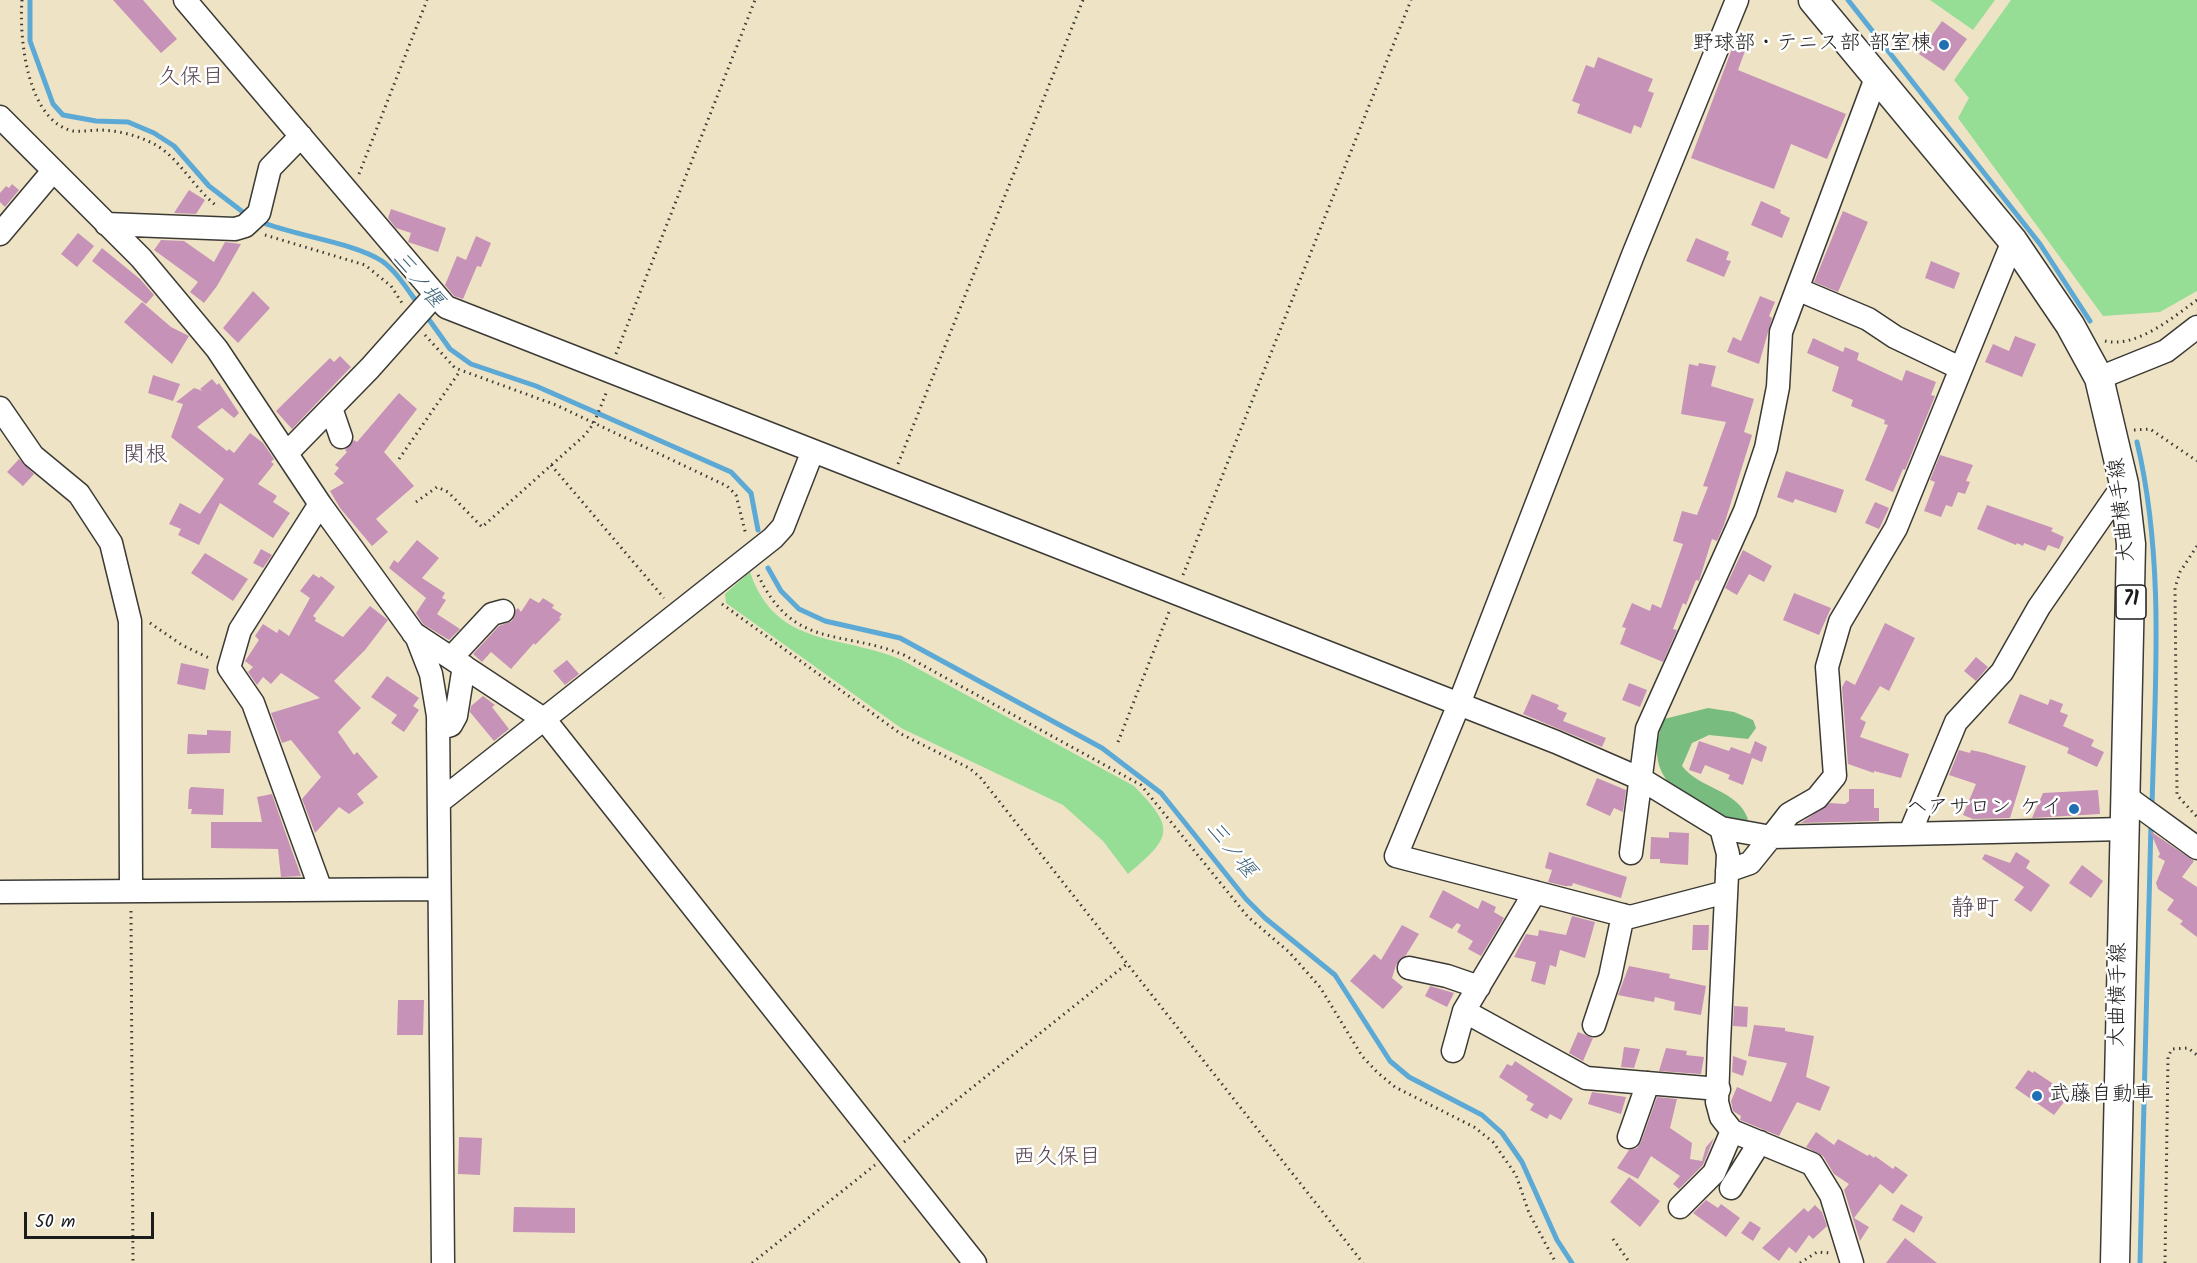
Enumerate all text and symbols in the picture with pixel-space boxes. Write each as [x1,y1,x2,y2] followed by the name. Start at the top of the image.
[1693,32,1932,58] place label: 野球部・テニス部 部室棟
[1937,38,1951,52] marker: 野球部・テニス部 部室棟
[158,66,224,92] district label: 久保目
[385,247,447,315] water label: 三ノ堰
[123,444,167,470] district label: 関根
[2106,456,2142,564] street label: 大曲横手線
[2116,585,2146,619] road number: 71
[1907,796,2062,822] place label: ヘアサロン ケイ
[2067,802,2081,816] marker: ヘアサロン ケイ
[1198,817,1260,885] water label: 三ノ堰
[1951,897,1999,925] district label: 静町
[2106,942,2134,1048] street label: 大曲横手線
[2049,1083,2154,1109] place label: 武藤自動車
[2030,1089,2044,1103] marker: 武藤自動車
[1013,1146,1101,1172] district label: 西久保目
[27,1200,158,1238] scale bar
[35,1208,75,1237] text: 50 m

